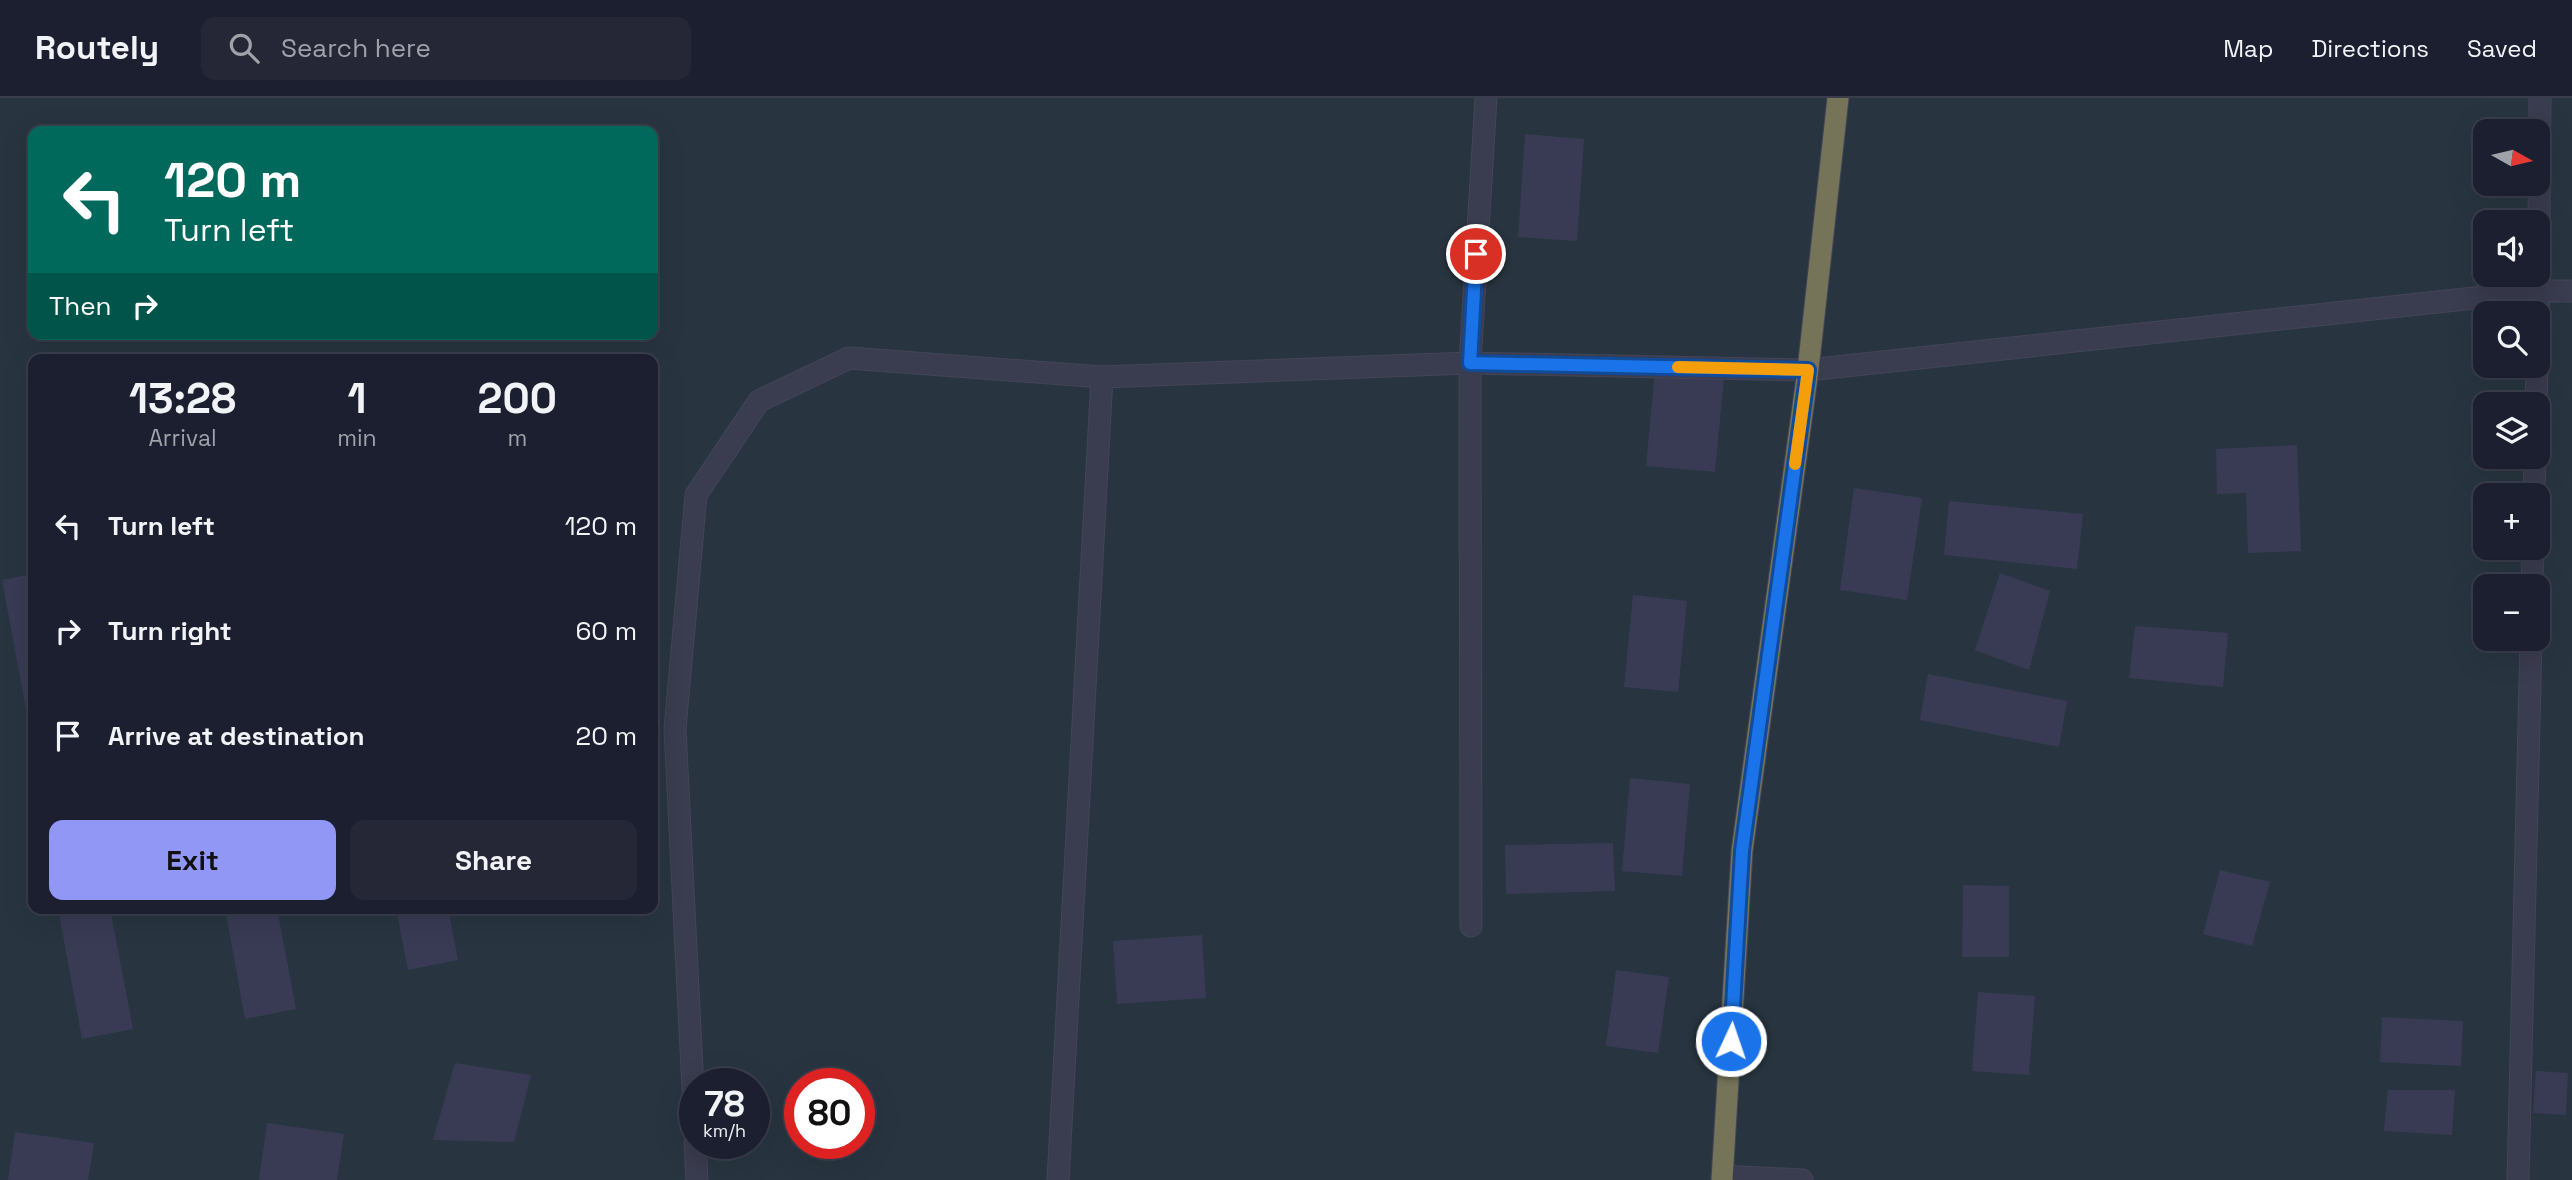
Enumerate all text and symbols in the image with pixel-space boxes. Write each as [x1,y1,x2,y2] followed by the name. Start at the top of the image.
[201,17,691,80] search box
[35,27,159,69] text: Routely
[225,29,263,67] icon: search
[281,31,431,65] text: Search here
[2223,33,2273,64] text: Map
[2311,33,2429,64] text: Directions
[2467,33,2537,64] text: Saved
[2473,119,2550,196] north arrow
[2473,119,2550,651] map controls
[164,149,301,211] text: 120 m
[49,154,140,245] icon: left
[164,210,294,250] text: Turn left
[2473,210,2550,287] button: sound
[1446,224,1506,284] pin
[1457,235,1495,273] icon: arrive
[126,287,164,325] icon: right
[49,289,112,323] text: Then
[2473,301,2550,378] button: search
[129,372,236,425] text: 13:28
[347,372,366,425] text: 1
[478,372,557,425] text: 200
[2473,392,2550,469] button: layers
[148,423,217,453] text: Arrival
[337,423,377,453] text: min
[507,423,527,453] text: m
[2473,483,2550,560] button: +
[49,507,87,545] icon: left
[108,509,215,543] text: Turn left
[565,509,637,543] text: 120 m
[2473,574,2550,651] button: −
[49,612,87,650] icon: right
[108,614,232,648] text: Turn right
[575,614,637,648] text: 60 m
[49,717,87,755] icon: arrive
[108,719,365,753] text: Arrive at destination
[576,719,637,753] text: 20 m
[49,820,336,900] button: Exit
[350,820,637,900] button: Share
[1694,1004,1768,1078] position arrow
[784,1068,875,1159] speed limit sign: 80
[704,1082,745,1126] text: 78
[703,1119,746,1142] text: km/h

